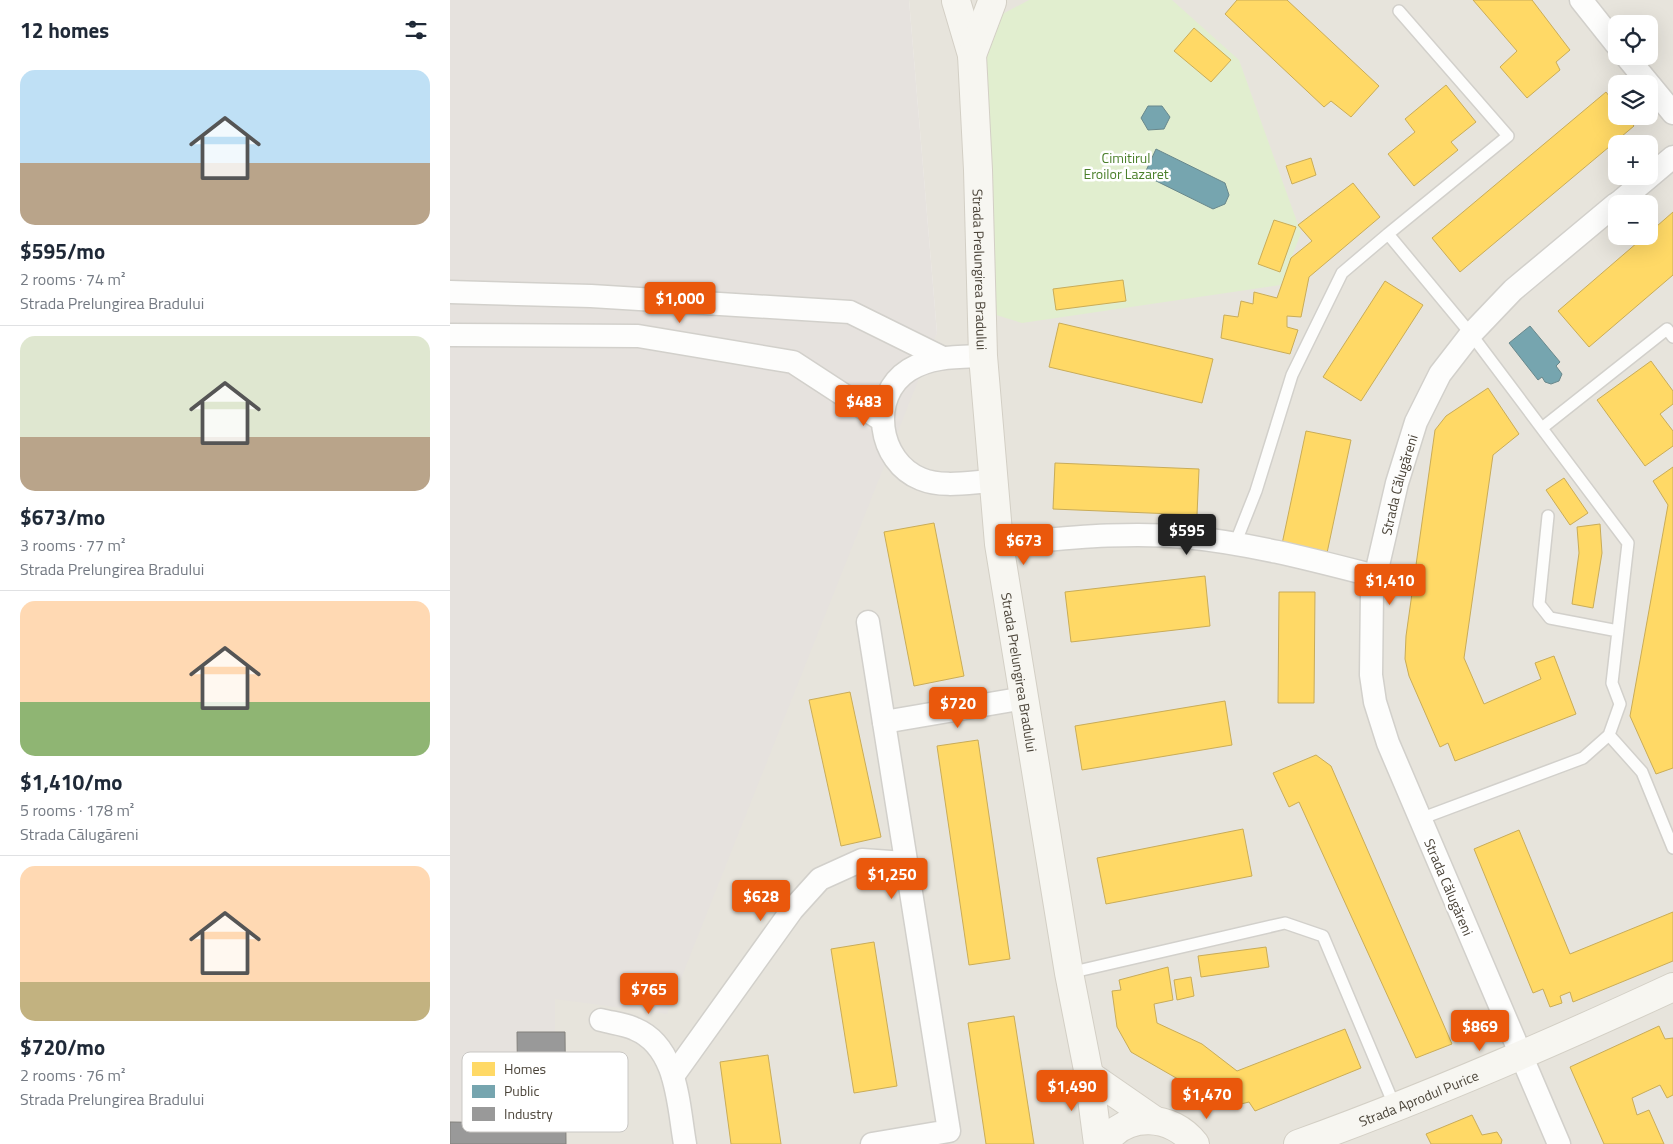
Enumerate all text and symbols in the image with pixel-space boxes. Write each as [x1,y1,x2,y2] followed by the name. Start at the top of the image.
[20,14,109,46] text: 12 homes
[1608,15,1658,245] map controls
[1608,15,1658,65] button: locate
[402,16,430,44] icon: filters
[1608,75,1658,125] button: layers
[180,103,270,193] icon: home
[1608,135,1658,185] button: +
[1083,147,1169,184] park label: Cimitirul Eroilor Lazaret
[968,189,993,350] street label: Strada Prelungirea Bradului
[1608,195,1658,245] button: −
[20,235,105,267] text: $595/mo
[20,267,125,291] text: 2 rooms · 74 m²
[639,282,721,324] pin: $1,000
[655,286,705,310] text: $1,000
[20,291,204,315] text: Strada Prelungirea Bradului
[180,368,270,458] icon: home
[834,384,894,427] pin: $483
[846,389,882,413] text: $483
[1375,431,1422,537] street label: Strada Călugăreni
[20,501,105,533] text: $673/mo
[1157,514,1217,556] pin: $595
[1169,518,1205,542] text: $595
[994,524,1054,566] pin: $673
[1006,528,1042,552] text: $673
[20,533,125,557] text: 3 rooms · 77 m²
[20,557,204,581] text: Strada Prelungirea Bradului
[1349,564,1431,606] pin: $1,410
[1365,568,1415,592] text: $1,410
[997,591,1043,753] street label: Strada Prelungirea Bradului
[180,633,270,723] icon: home
[928,686,988,729] pin: $720
[940,691,976,715] text: $720
[20,766,122,798] text: $1,410/mo
[20,798,134,822] text: 5 rooms · 178 m²
[20,822,138,846] text: Strada Călugăreni
[1419,835,1479,939] street label: Strada Călugăreni
[851,858,933,900] pin: $1,250
[867,862,917,886] text: $1,250
[731,880,791,922] pin: $628
[743,884,779,908] text: $628
[180,898,270,988] icon: home
[619,972,679,1015] pin: $765
[631,977,667,1001] text: $765
[1450,1010,1510,1052] pin: $869
[1462,1014,1498,1038] text: $869
[20,1031,105,1063] text: $720/mo
[462,1052,628,1132] legend
[504,1058,546,1079] text: Homes
[20,1063,125,1087] text: 2 rooms · 76 m²
[1355,1064,1482,1131] street label: Strada Aprodul Purice
[1031,1070,1113,1112] pin: $1,490
[1047,1074,1097,1098] text: $1,490
[1166,1078,1248,1120] pin: $1,470
[504,1080,540,1101] text: Public
[1182,1082,1232,1106] text: $1,470
[20,1087,204,1111] text: Strada Prelungirea Bradului
[504,1103,553,1124] text: Industry

